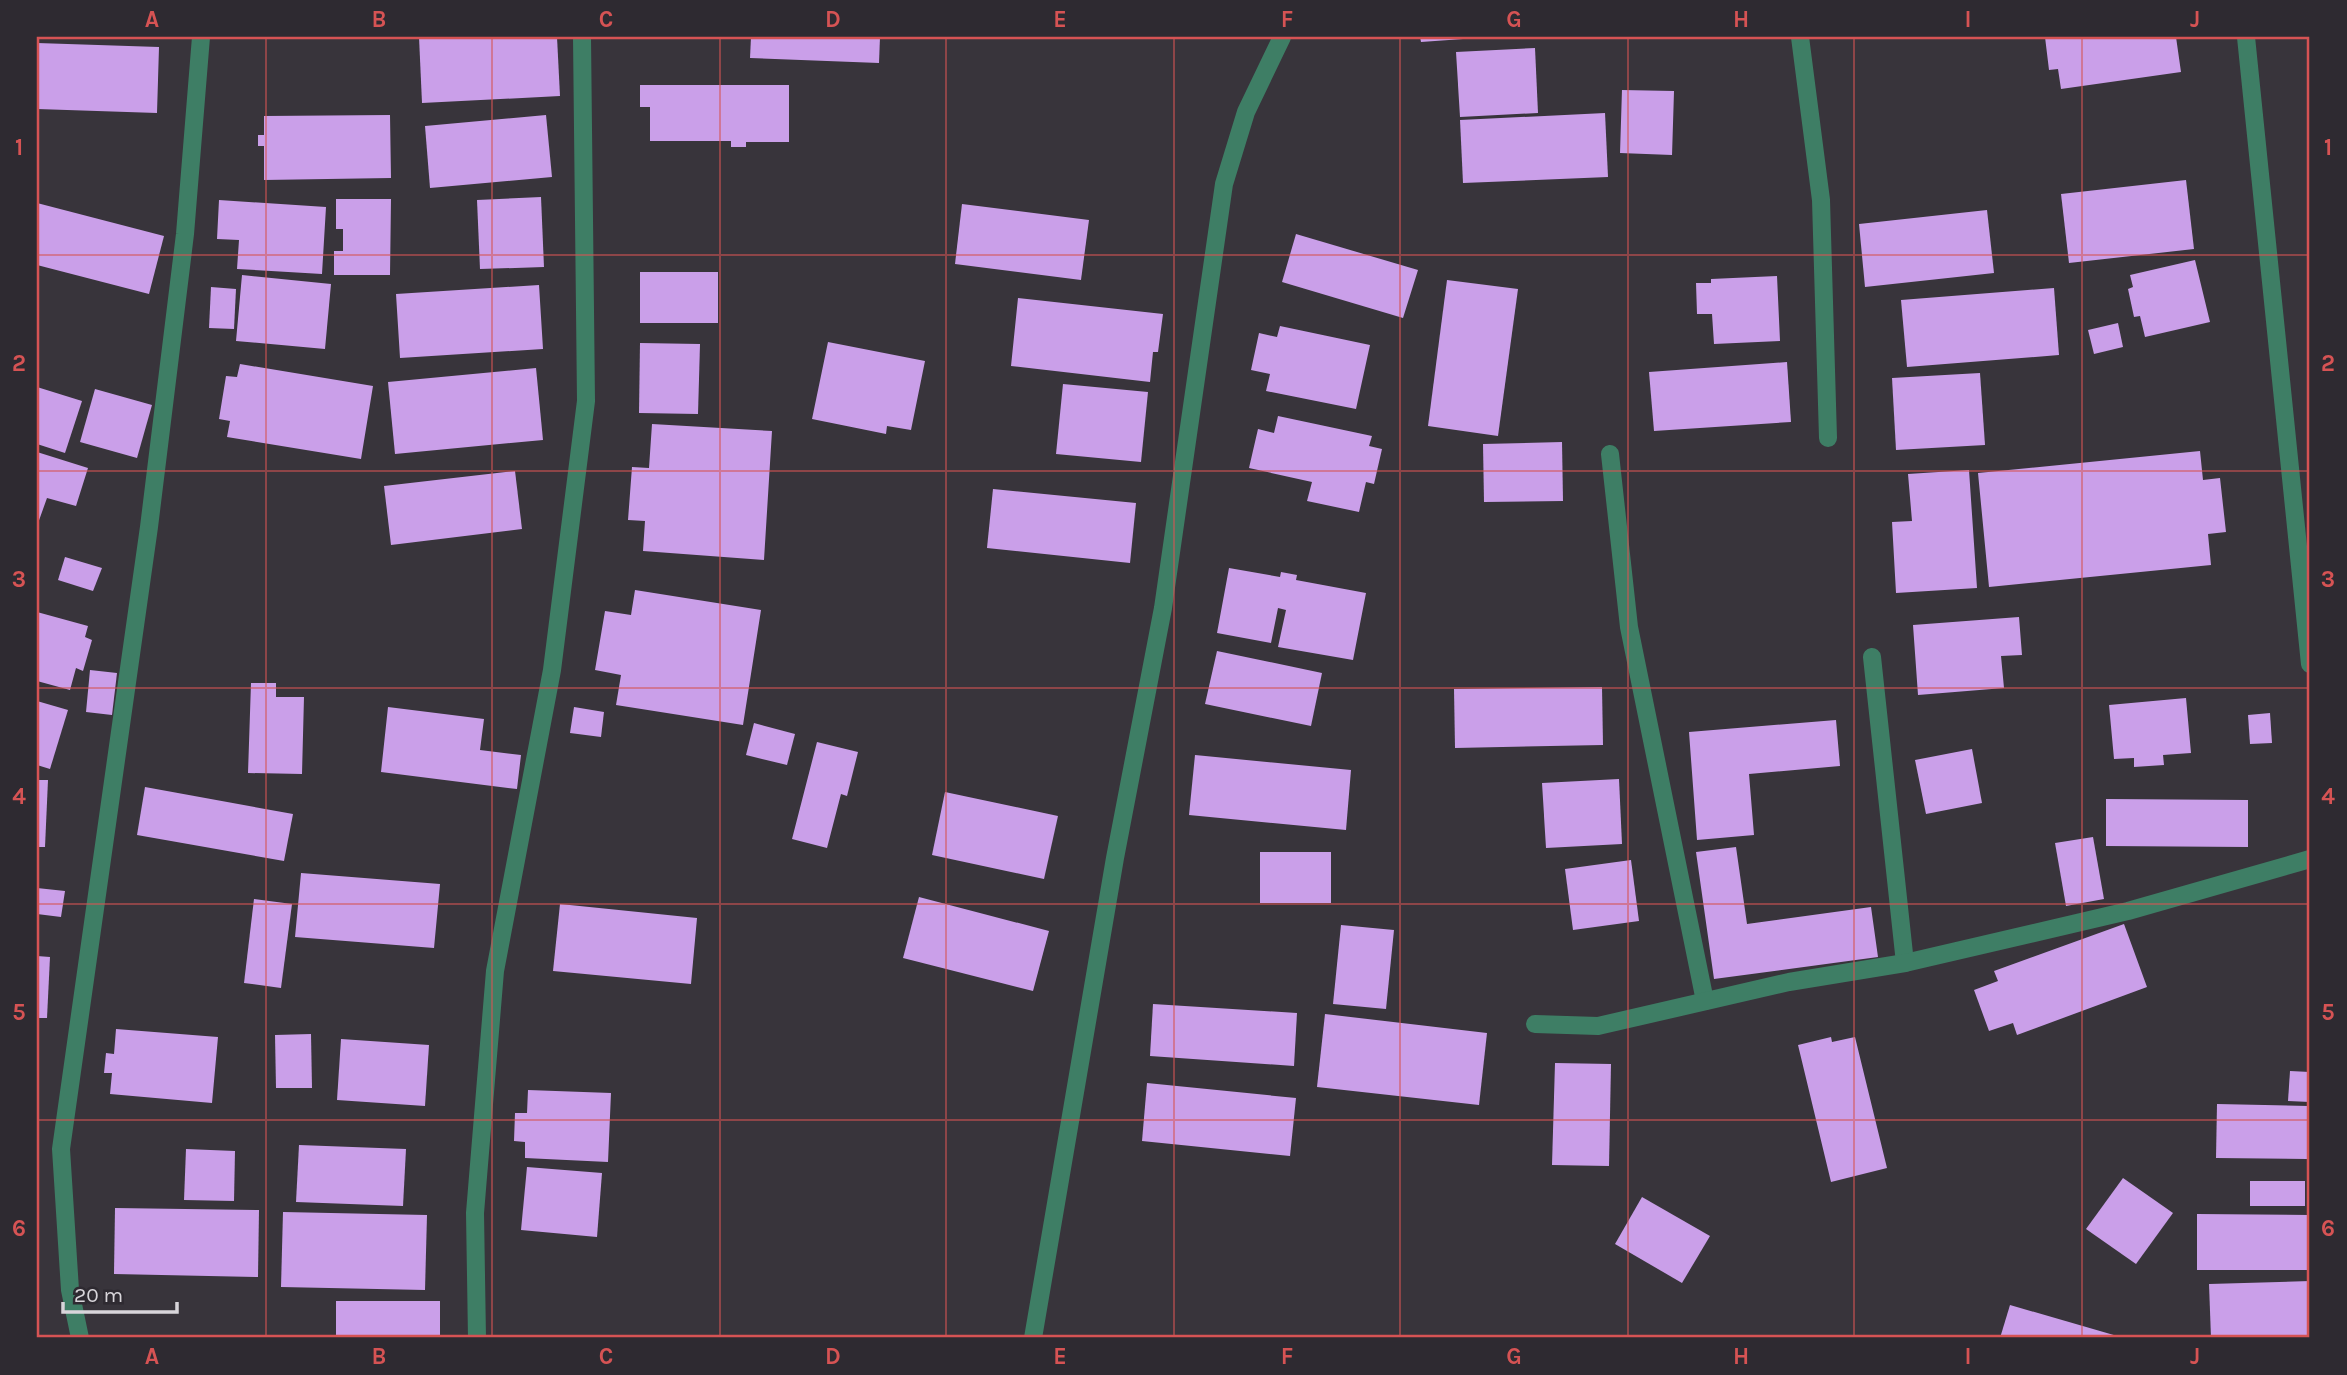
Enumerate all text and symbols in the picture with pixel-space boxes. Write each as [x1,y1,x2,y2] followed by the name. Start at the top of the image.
[145,6,159,33] text: A
[372,6,386,33] text: B
[599,6,613,33] text: C
[825,6,841,33] text: D
[1053,6,1067,33] text: E
[1281,6,1293,33] text: F
[1506,6,1522,33] text: G
[1733,6,1749,33] text: H
[1964,6,1972,33] text: I
[2190,6,2200,33] text: J
[15,134,23,161] text: 1
[2324,134,2332,161] text: 1
[12,350,26,377] text: 2
[2321,350,2335,377] text: 2
[12,566,26,593] text: 3
[2321,566,2335,593] text: 3
[12,783,26,810] text: 4
[2321,783,2335,810] text: 4
[12,999,26,1026] text: 5
[2321,999,2335,1026] text: 5
[12,1215,26,1242] text: 6
[2321,1215,2335,1242] text: 6
[63,1270,177,1314] scale bar
[74,1283,123,1307] text: 20 m
[145,1343,159,1370] text: A
[372,1343,386,1370] text: B
[599,1343,613,1370] text: C
[825,1343,841,1370] text: D
[1053,1343,1067,1370] text: E
[1281,1343,1293,1370] text: F
[1506,1343,1522,1370] text: G
[1733,1343,1749,1370] text: H
[1964,1343,1972,1370] text: I
[2190,1343,2200,1370] text: J

